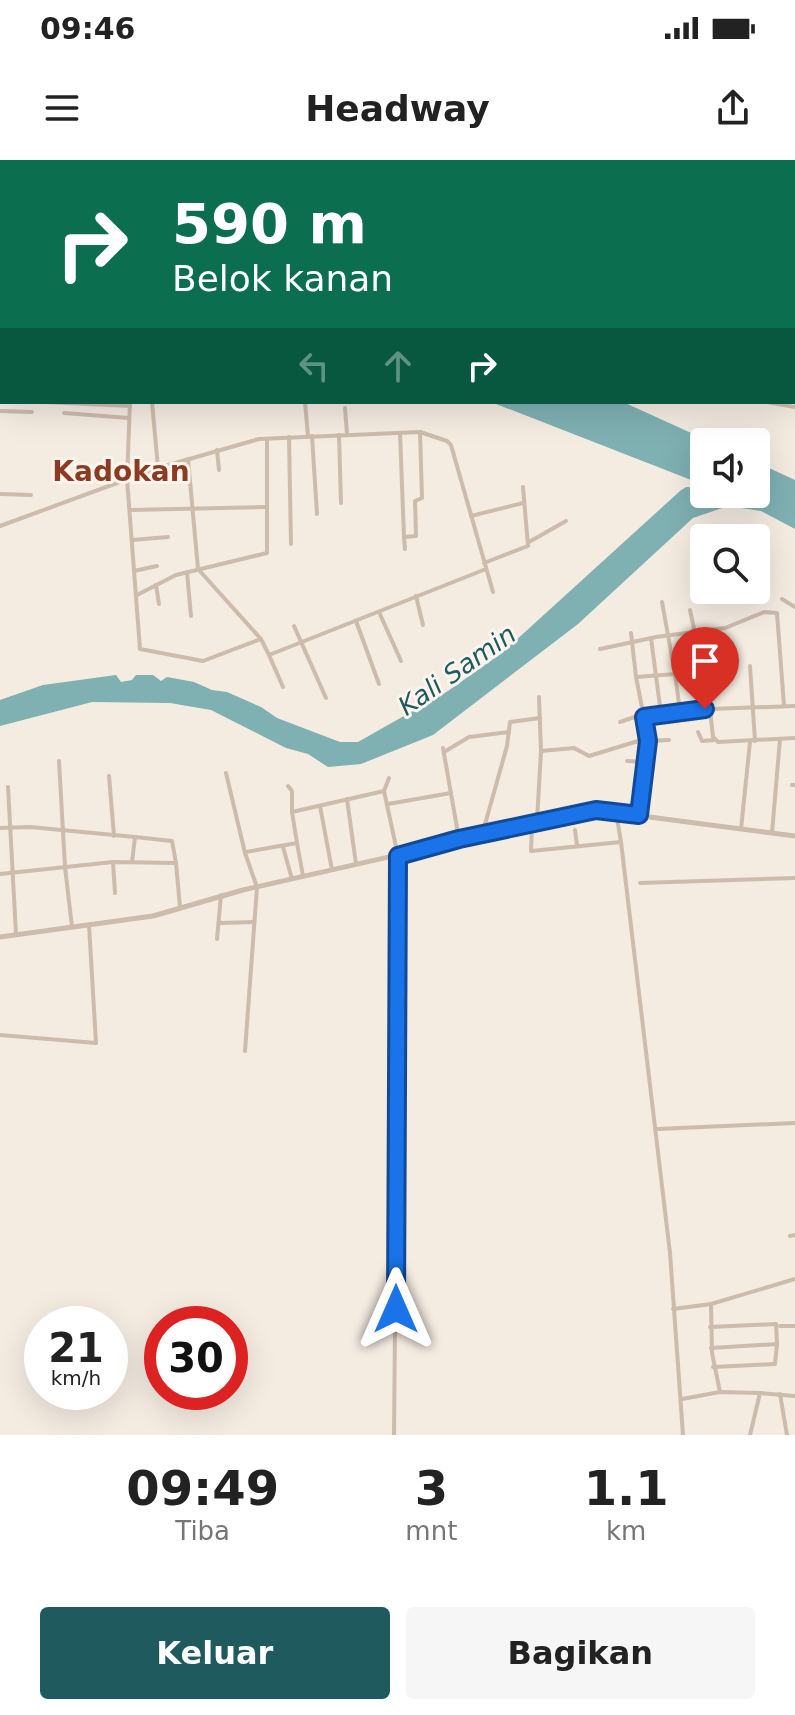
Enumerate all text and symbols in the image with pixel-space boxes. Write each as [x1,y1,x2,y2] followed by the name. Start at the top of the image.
[40,11,136,46] text: 09:46
[40,86,84,130] icon: menu
[711,86,755,130] icon: share
[305,88,490,129] text: Headway
[172,191,367,256] text: 590 m
[40,192,144,296] icon: right
[172,258,393,299] text: Belok kanan
[292,344,336,388] icon: left
[376,344,420,388] icon: ahead
[460,344,504,388] icon: right
[690,428,770,604] map controls
[690,428,770,508] button: sound
[52,455,190,488] district label: Kadokan
[690,524,770,604] button: search
[393,619,521,721] water label: Kali Samin
[671,627,739,709] pin
[683,639,727,683] icon: arrive
[354,1267,438,1351] position arrow
[144,1306,248,1410] speed limit sign: 30
[48,1325,104,1371] text: 21
[51,1366,101,1390] text: km/h
[126,1460,279,1516] text: 09:49
[415,1460,448,1516] text: 3
[584,1460,669,1516] text: 1.1
[175,1516,230,1546] text: Tiba
[405,1516,457,1546] text: mnt
[606,1516,646,1546] text: km
[40,1607,390,1699] button: Keluar
[406,1607,755,1699] button: Bagikan

